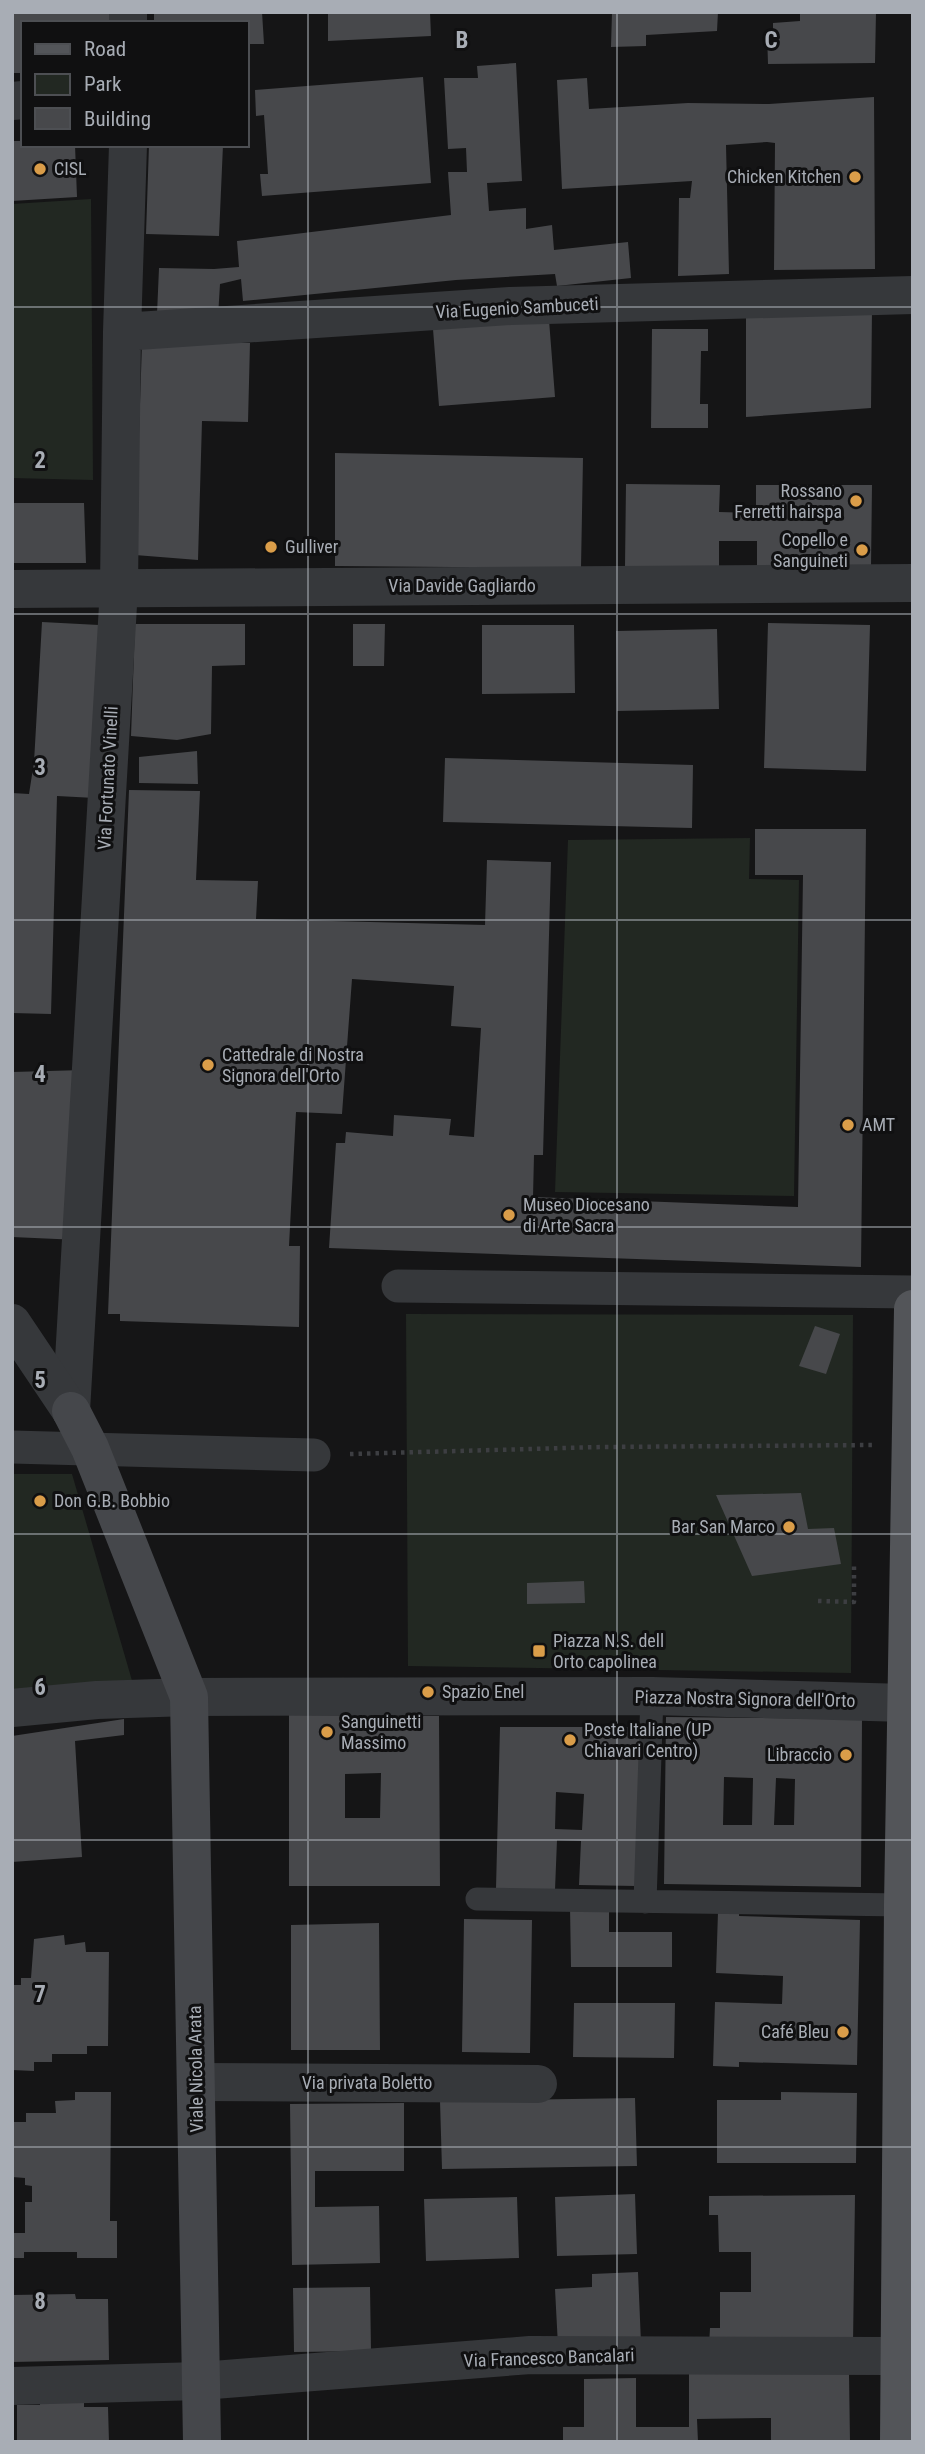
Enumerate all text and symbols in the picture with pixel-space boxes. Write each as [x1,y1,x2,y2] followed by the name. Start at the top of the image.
[21,21,248,147] legend
[456,27,468,54] text: B
[764,27,778,54] text: C
[84,37,126,61] text: Road
[84,72,122,96] text: Park
[84,107,151,131] text: Building
[54,158,87,179] place label: CISL
[32,161,48,177] marker: CISL
[727,166,841,187] place label: Chicken Kitchen
[847,169,863,185] marker: Chicken Kitchen
[435,293,599,322] street label: Via Eugenio Sambuceti
[34,447,46,474] text: 2
[734,480,842,522] place label: Rossano Ferretti hairspa
[848,493,864,509] marker: Rossano Ferretti hairspa
[773,529,848,571] place label: Copello e Sanguineti
[285,536,339,557] place label: Gulliver
[263,539,279,555] marker: Gulliver
[854,542,870,558] marker: Copello e Sanguineti
[388,575,536,596] street label: Via Davide Gagliardo
[93,706,122,850] street label: Via Fortunato Vinelli
[34,754,46,781] text: 3
[222,1044,364,1086] place label: Cattedrale di Nostra Signora dell'Orto
[200,1057,216,1073] marker: Cattedrale di Nostra Signora dell'Orto
[34,1061,46,1088] text: 4
[862,1114,895,1135] place label: AMT
[840,1117,856,1133] marker: AMT
[523,1194,650,1236] place label: Museo Diocesano di Arte Sacra
[501,1207,517,1223] marker: Museo Diocesano di Arte Sacra
[34,1367,46,1394] text: 5
[54,1490,170,1511] place label: Don G.B. Bobbio
[32,1493,48,1509] marker: Don G.B. Bobbio
[671,1516,775,1537] place label: Bar San Marco
[781,1519,797,1535] marker: Bar San Marco
[553,1630,664,1672] place label: Piazza N.S. dell Orto capolinea
[531,1643,547,1659] marker: Piazza N.S. dell Orto capolinea
[34,1674,46,1701] text: 6
[442,1681,524,1702] place label: Spazio Enel
[420,1684,436,1700] marker: Spazio Enel
[635,1686,855,1711] street label: Piazza Nostra Signora dell'Orto
[341,1711,421,1753] place label: Sanguinetti Massimo
[584,1719,711,1762] place label: Poste Italiane (UP Chiavari Centro)
[319,1724,335,1740] marker: Sanguinetti Massimo
[562,1732,578,1748] marker: Poste Italiane (UP Chiavari Centro)
[767,1744,832,1765] place label: Libraccio
[838,1747,854,1763] marker: Libraccio
[34,1981,46,2008] text: 7
[184,2005,207,2133] street label: Viale Nicola Arata
[761,2021,829,2042] place label: Café Bleu
[835,2024,851,2040] marker: Café Bleu
[302,2072,432,2093] street label: Via privata Boletto
[34,2288,46,2315] text: 8
[463,2344,635,2371] street label: Via Francesco Bancalari

